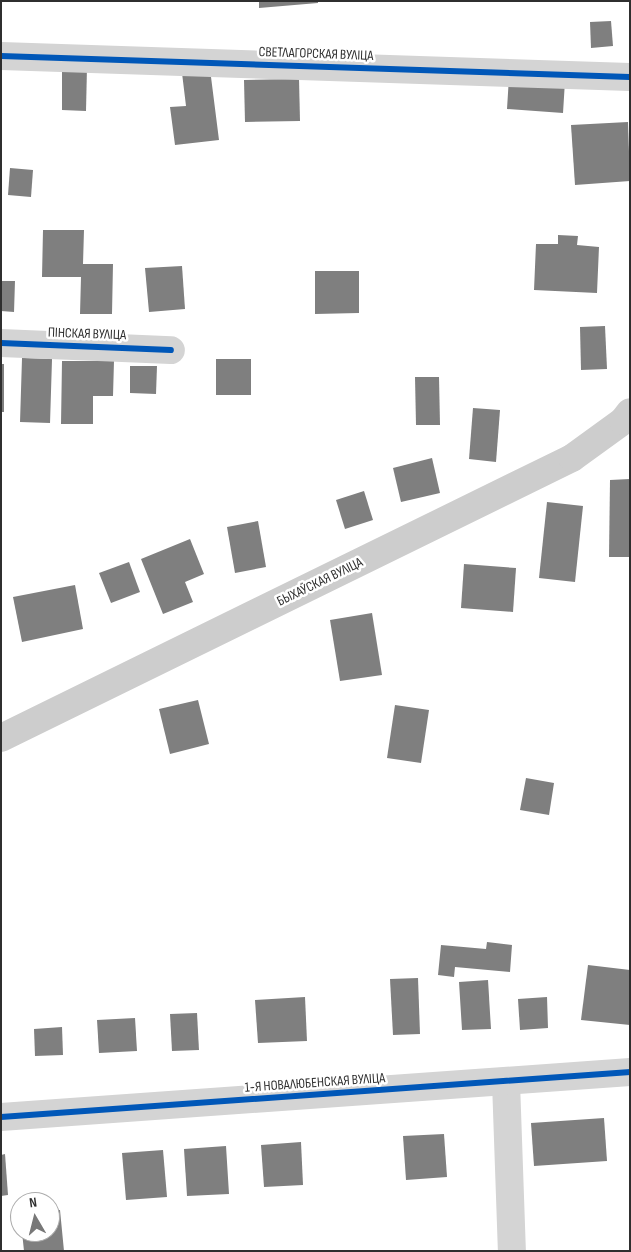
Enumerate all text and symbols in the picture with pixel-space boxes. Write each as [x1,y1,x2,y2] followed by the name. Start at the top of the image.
[258,44,374,64] street label: СВЕТЛАГОРСКАЯ ВУЛІЦА
[48,324,126,344] street label: ПІНСКАЯ ВУЛІЦА
[274,554,366,610] street label: БЫХАЎСКАЯ ВУЛІЦА
[244,1070,386,1096] street label: 1-Я НОВАЛЮБЕНСКАЯ ВУЛІЦА
[10,1192,60,1242] north arrow
[28,1194,38,1212] text: N

